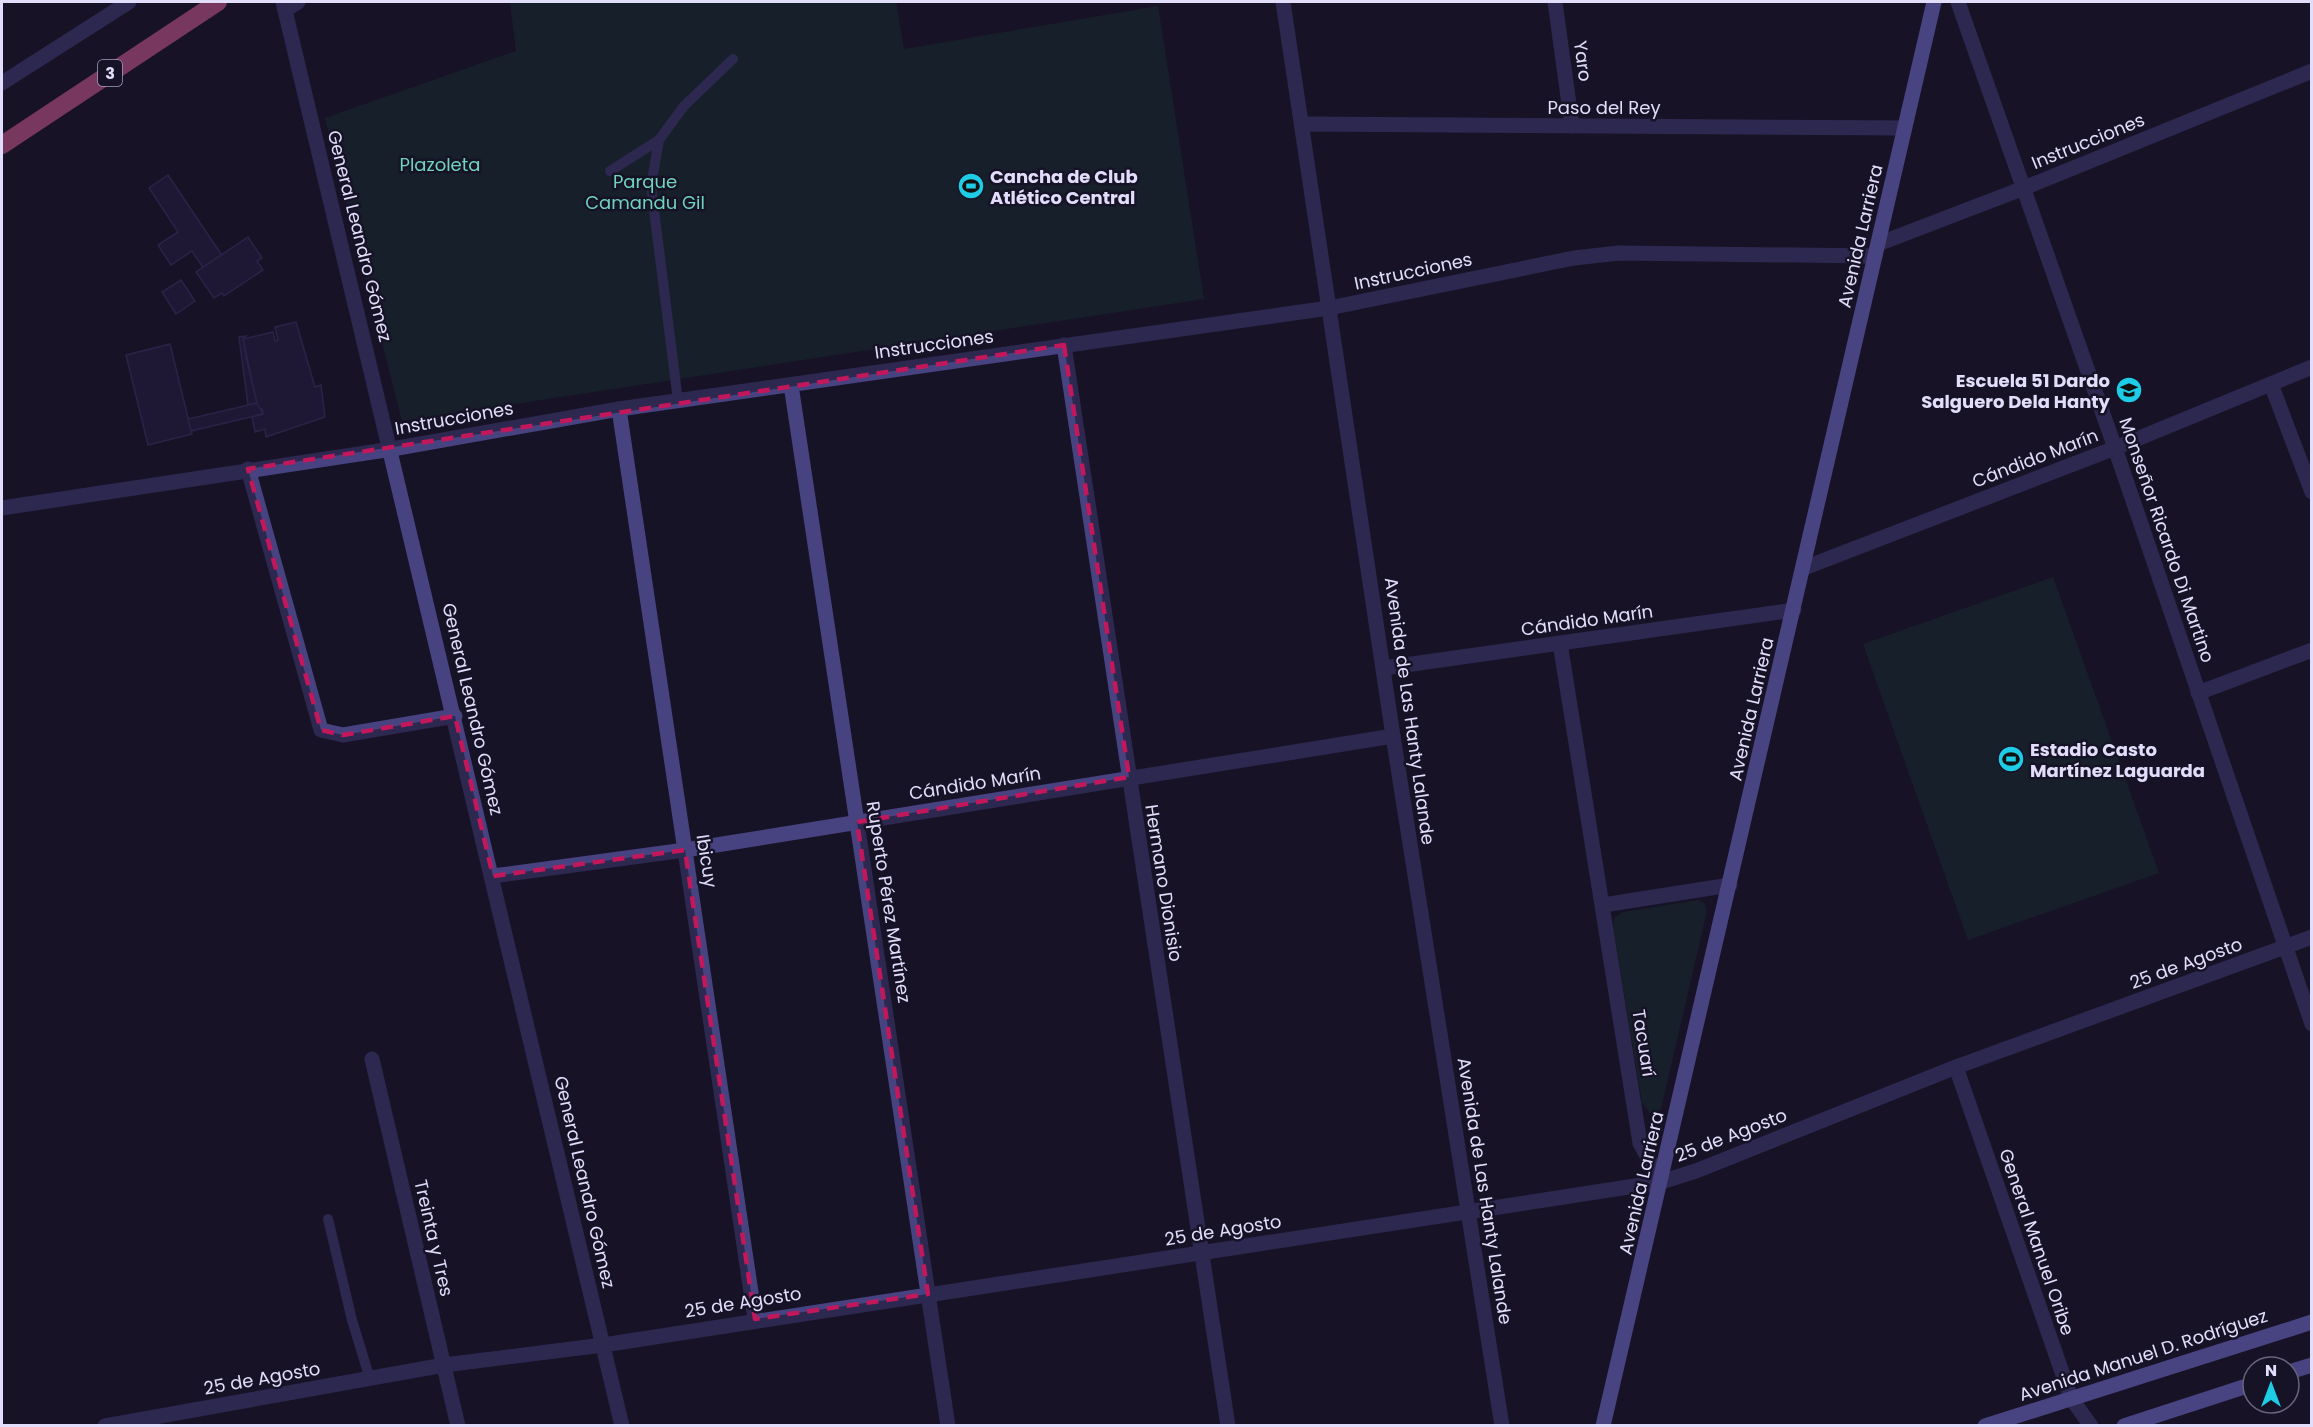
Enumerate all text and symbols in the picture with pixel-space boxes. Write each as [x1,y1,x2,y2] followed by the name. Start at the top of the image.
[1568,39,1598,83] street label: Yaro
[98,60,122,86] road number: 3
[1547,95,1661,120] street label: Paso del Rey
[2028,107,2148,175] street label: Instrucciones
[322,128,398,344] street label: General Leandro Gómez
[399,152,481,177] park label: Plazoleta
[1831,162,1889,310] street label: Avenida Larriera
[990,164,1138,210] place label: Cancha de Club Atlético Central
[585,169,705,215] park label: Parque Camandu Gil
[956,171,986,201] sports icon: Cancha de Club Atlético Central
[1352,246,1474,296] street label: Instrucciones
[873,323,995,365] street label: Instrucciones
[1921,368,2111,414] place label: Escuela 51 Dardo Salguero Dela Hanty
[2114,375,2144,405] school or university icon: Escuela 51 Dardo Salguero Dela Hanty
[393,395,515,441] street label: Instrucciones
[2113,414,2221,666] street label: Monseñor Ricardo Di Martino
[1968,422,2102,494] street label: Cándido Marín
[1379,576,1441,846] street label: Avenida de Las Hanty Lalande
[1519,598,1655,642] street label: Cándido Marín
[436,600,510,818] street label: General Leandro Gómez
[1722,635,1780,783] street label: Avenida Larriera
[2030,737,2205,783] place label: Estadio Casto Martínez Laguarda
[1996,744,2026,774] sports icon: Estadio Casto Martínez Laguarda
[907,760,1043,806] street label: Cándido Marín
[861,799,917,1005] street label: Ruperto Pérez Martínez
[1139,803,1189,963] street label: Hermano Dionisio
[690,833,724,889] street label: Ibicuy
[2126,931,2246,995] street label: 25 de Agosto
[1626,1008,1662,1078] street label: Tacuarí
[1452,1056,1518,1326] street label: Avenida de Las Hanty Lalande
[548,1073,622,1291] street label: General Leandro Gómez
[1671,1102,1791,1168] street label: 25 de Agosto
[1612,1109,1670,1257] street label: Avenida Larriera
[1993,1145,2081,1339] street label: General Manuel Oribe
[408,1177,460,1299] street label: Treinta y Tres
[1163,1208,1283,1252] street label: 25 de Agosto
[683,1280,803,1324] street label: 25 de Agosto
[2016,1303,2270,1407] street label: Avenida Manuel D. Rodríguez
[202,1355,322,1401] street label: 25 de Agosto
[2241,1355,2301,1415] north arrow
[2265,1359,2277,1382] text: N

